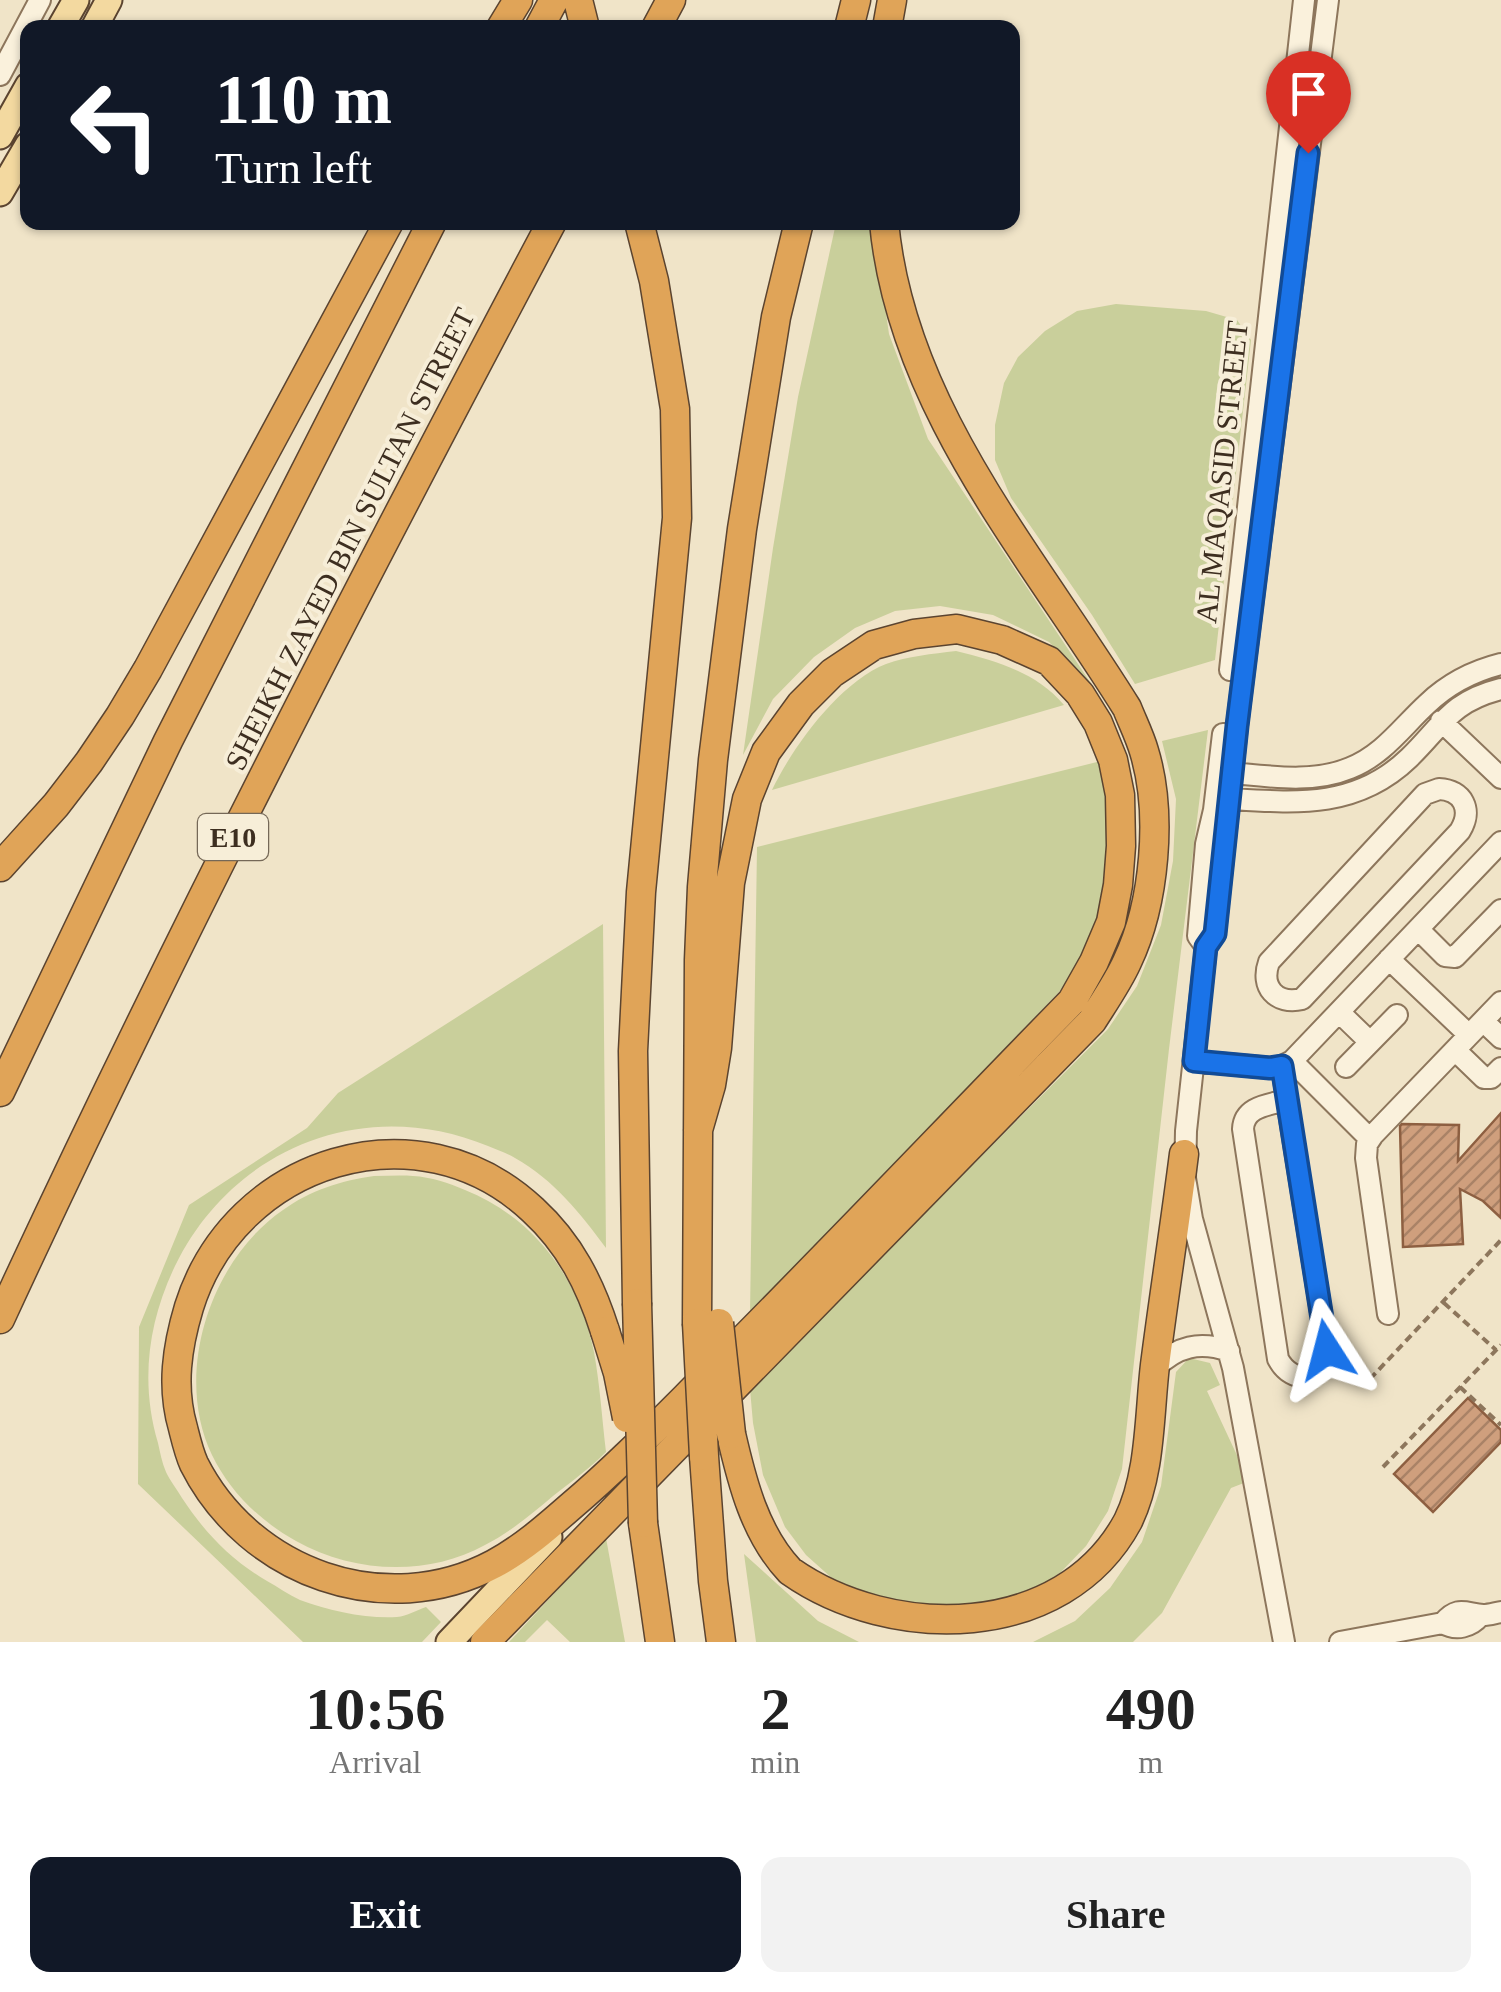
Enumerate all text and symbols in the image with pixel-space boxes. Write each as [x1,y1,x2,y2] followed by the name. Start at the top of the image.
[1266,51,1351,154] pin
[50,60,180,190] icon: left
[215,61,392,138] text: 110 m
[1281,66,1336,121] icon: arrive
[215,143,372,193] text: Turn left
[218,302,481,775] street label: SHEIKH ZAYED BIN SULTAN STREET
[1189,319,1254,625] street label: AL MAQASID STREET
[198,814,268,860] road number: E10
[1275,1298,1379,1402] position arrow
[305,1676,445,1742] text: 10:56
[760,1676,790,1742] text: 2
[1106,1676,1196,1742] text: 490
[329,1744,421,1780] text: Arrival
[751,1744,800,1780] text: min
[1138,1744,1163,1780] text: m
[30,1857,741,1972] button: Exit
[761,1857,1471,1972] button: Share

